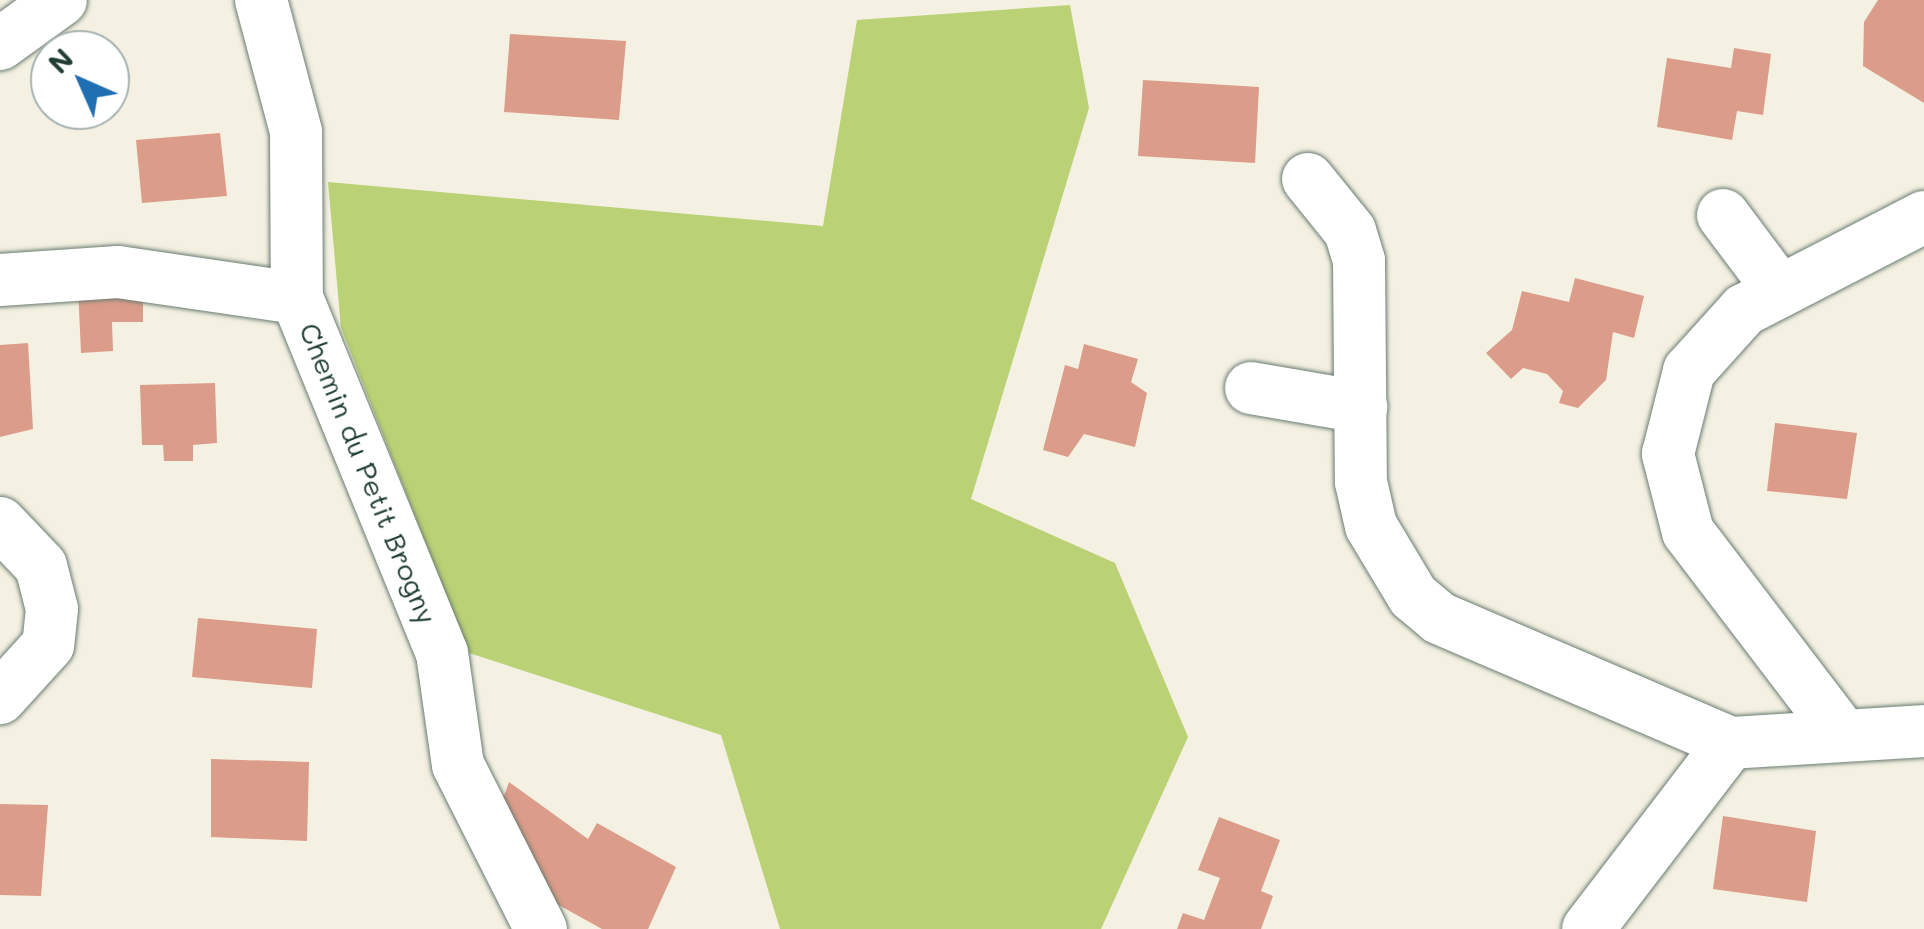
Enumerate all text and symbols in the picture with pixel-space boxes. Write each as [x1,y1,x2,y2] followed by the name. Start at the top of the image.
[30,30,130,130] north arrow
[40,40,80,80] text: N
[293,318,445,628] street label: Chemin du Petit Brogny

